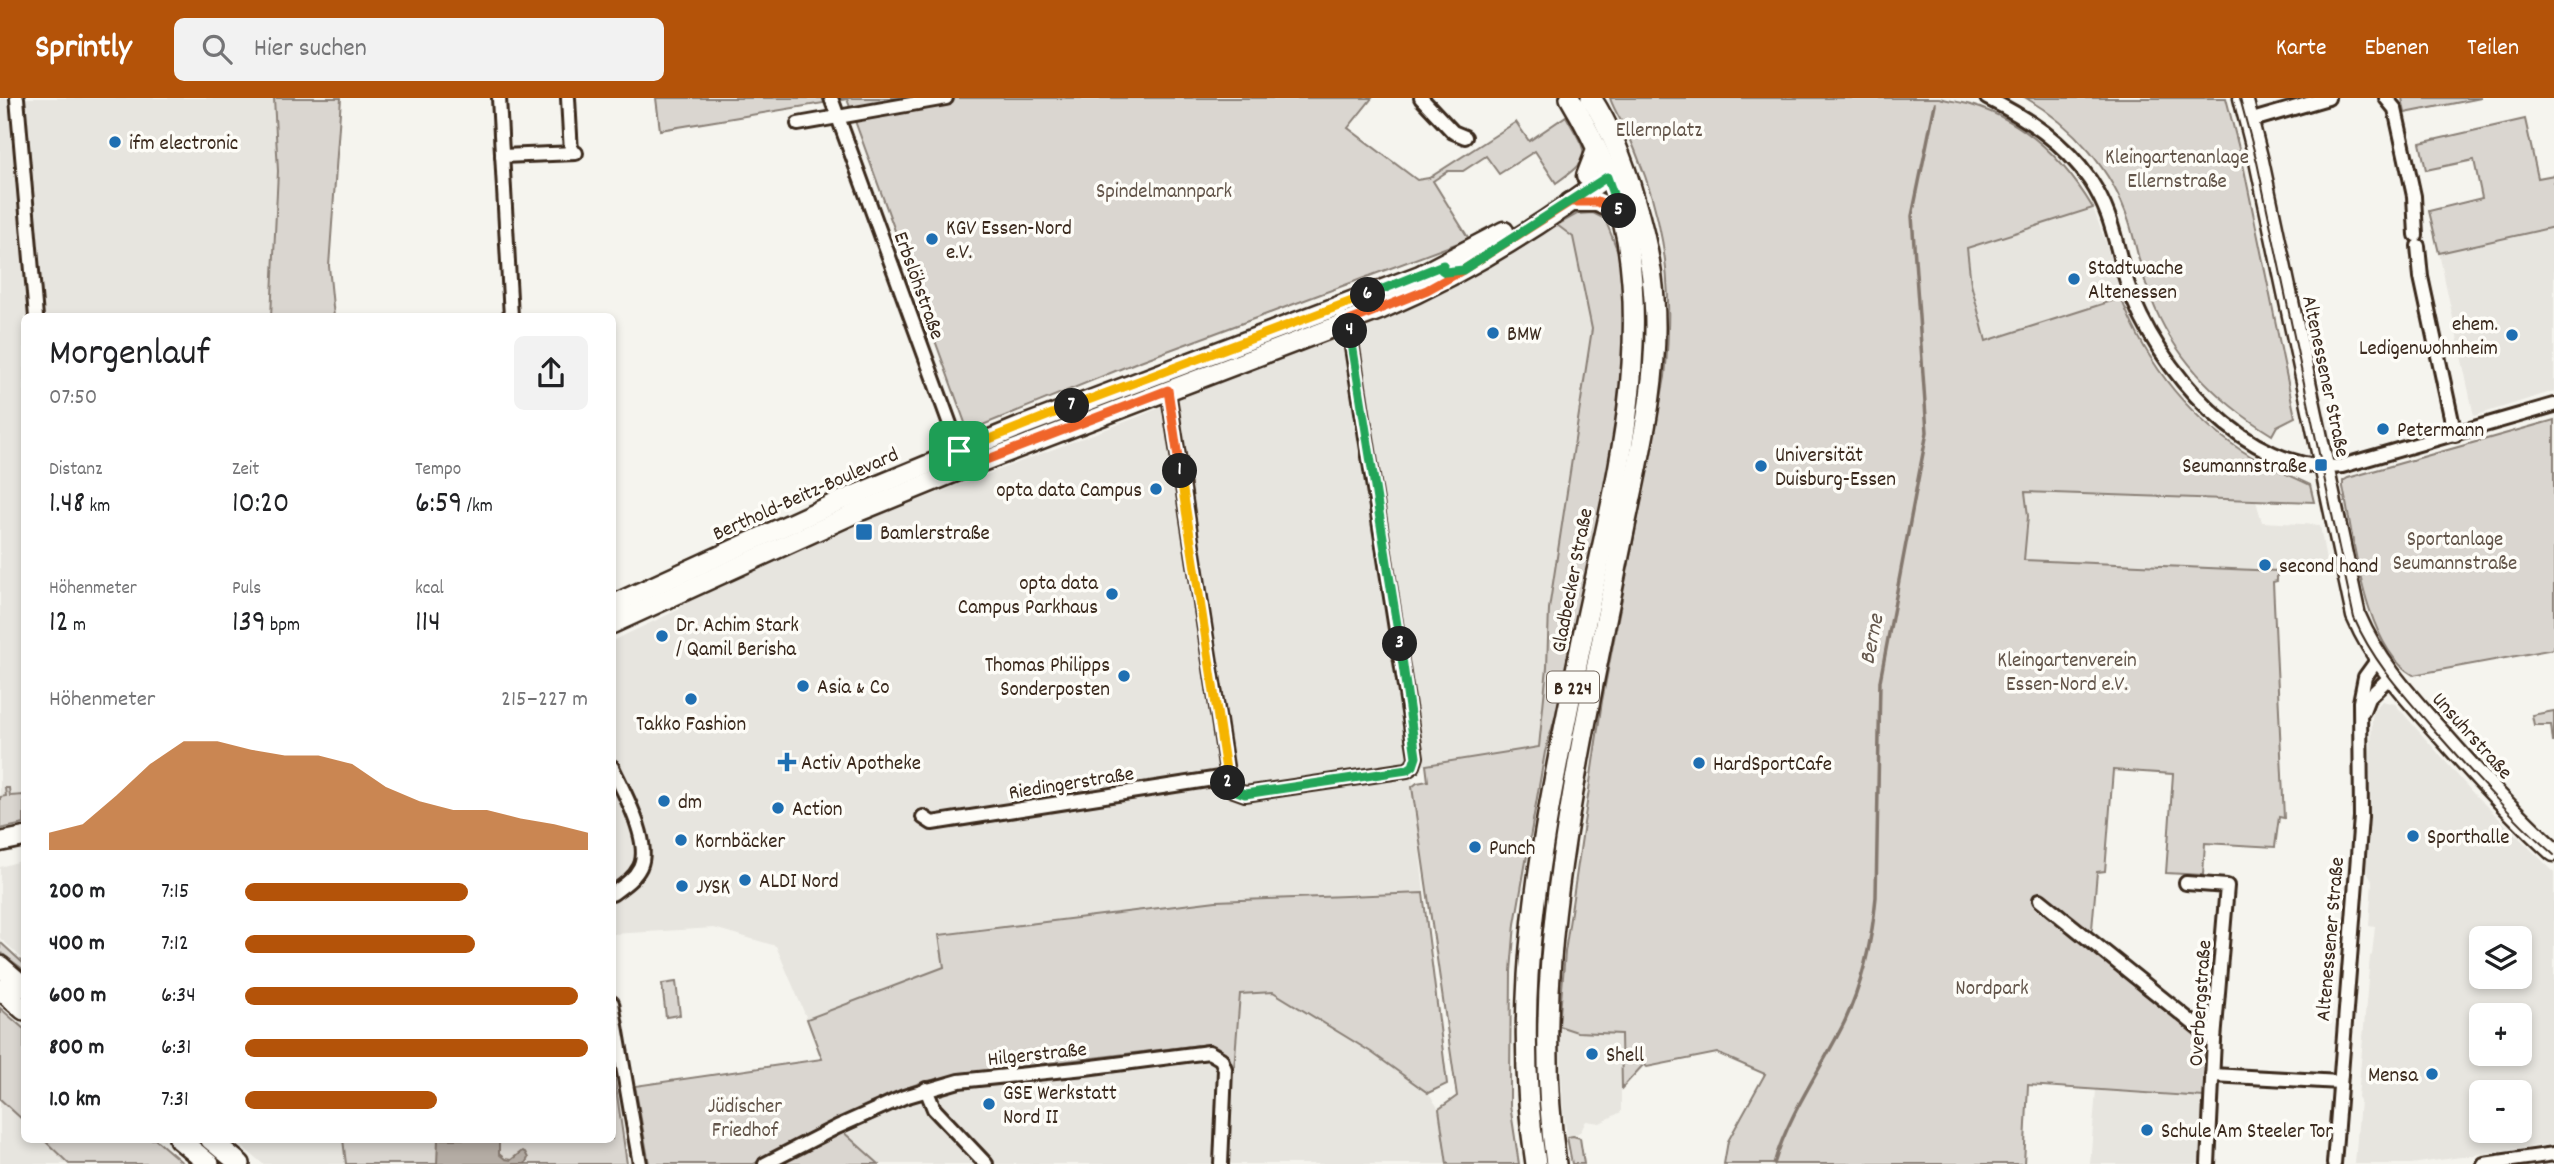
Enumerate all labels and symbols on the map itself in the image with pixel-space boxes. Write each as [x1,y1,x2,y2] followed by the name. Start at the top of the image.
[1616,117,1702,147] park label: Ellernplatz
[129,130,238,160] place label: ifm electronic
[107,134,123,150] marker: ifm electronic
[2105,144,2249,198] park label: Kleingartenanlage Ellernstraße
[1096,178,1232,208] park label: Spindelmannpark
[1602,194,1636,228] pin: 5
[946,215,1072,269] place label: KGV Essen-Nord e.V.
[884,228,951,344] street label: Erbslöhstraße
[924,231,940,247] marker: KGV Essen-Nord e.V.
[2088,255,2183,309] place label: Stadtwache Altenessen
[2066,271,2082,287] marker: Stadtwache Altenessen
[1350,278,1386,312] pin: 6
[2292,293,2356,460] street label: Altenessener Straße
[2359,311,2498,365] place label: ehem. Ledigenwohnheim
[1332,314,1368,348] pin: 4
[1507,321,1542,351] place label: BMW
[1485,325,1501,341] marker: BMW
[2504,327,2520,343] marker: ehem. Ledigenwohnheim
[1054,388,1090,424] pin: 7
[2397,417,2484,447] place label: Petermann
[929,421,989,481] pin
[2375,421,2391,437] marker: Petermann
[709,441,904,550] street label: Berthold-Beitz-Boulevard
[1775,442,1896,496] place label: Universität Duisburg-Essen
[2182,453,2307,483] place label: Seumannstraße
[1162,454,1198,488] pin: 1
[2313,457,2329,473] marker: Seumannstraße
[1753,458,1769,474] marker: Universität Duisburg-Essen
[996,477,1142,507] place label: opta data Campus
[1148,481,1164,497] marker: opta data Campus
[1545,506,1603,655] street label: Gladbecker Straße
[880,520,990,550] place label: Bamlerstraße
[854,522,874,542] marker: Bamlerstraße
[2393,526,2517,580] park label: Sportanlage Seumannstraße
[2279,553,2378,583] place label: second hand
[2257,557,2273,573] marker: second hand
[958,570,1099,624] place label: opta data Campus Parkhaus
[1104,586,1120,602] marker: opta data Campus Parkhaus
[1852,610,1895,668] water label: Berne
[676,612,799,666] place label: Dr. Achim Stark / Qamil Berisha
[1382,626,1418,662] pin: 3
[654,628,670,644] marker: Dr. Achim Stark / Qamil Berisha
[1997,647,2137,701] park label: Kleingartenverein Essen-Nord e.V.
[985,652,1110,706] place label: Thomas Philipps Sonderposten
[1116,668,1132,684] marker: Thomas Philipps Sonderposten
[1547,672,1599,702] road number: B 224
[817,674,890,704] place label: Asia & Co
[795,678,811,694] marker: Asia & Co
[2423,687,2518,787] street label: Unsuhrstraße
[683,691,699,707] marker: Takko Fashion
[636,711,746,741] place label: Takko Fashion
[801,750,921,780] place label: Activ Apotheke
[1713,751,1832,781] place label: HardSportCafe
[779,754,795,770] marker: Activ Apotheke
[1691,755,1707,771] marker: HardSportCafe
[1007,760,1136,810] street label: Riedingerstraße
[1210,766,1246,800] pin: 2
[678,789,702,819] place label: dm
[656,793,672,809] marker: dm
[792,796,843,826] place label: Action
[770,800,786,816] marker: Action
[2427,824,2510,854] place label: Sporthalle
[695,828,785,858] place label: Kornbäcker
[2405,828,2421,844] marker: Sporthalle
[673,832,689,848] marker: Kornbäcker
[1489,835,1535,865] place label: Punch
[1467,839,1483,855] marker: Punch
[2310,856,2354,1023] street label: Altenessener Straße
[759,868,839,898] place label: ALDI Nord
[737,872,753,888] marker: ALDI Nord
[696,874,731,904] place label: JYSK
[674,878,690,894] marker: JYSK
[2183,939,2221,1067] street label: Overbergstraße
[1955,975,2029,1005] park label: Nordpark
[986,1036,1088,1076] street label: Hilgerstraße
[1606,1042,1644,1072] place label: Shell
[1584,1046,1600,1062] marker: Shell
[2368,1062,2419,1092] place label: Mensa
[2424,1066,2440,1082] marker: Mensa
[1003,1080,1117,1134] place label: GSE Werkstatt Nord II
[708,1093,782,1147] park label: Jüdischer Friedhof
[981,1096,997,1112] marker: GSE Werkstatt Nord II
[2161,1118,2333,1148] place label: Schule Am Steeler Tor
[2139,1122,2155,1138] marker: Schule Am Steeler Tor

